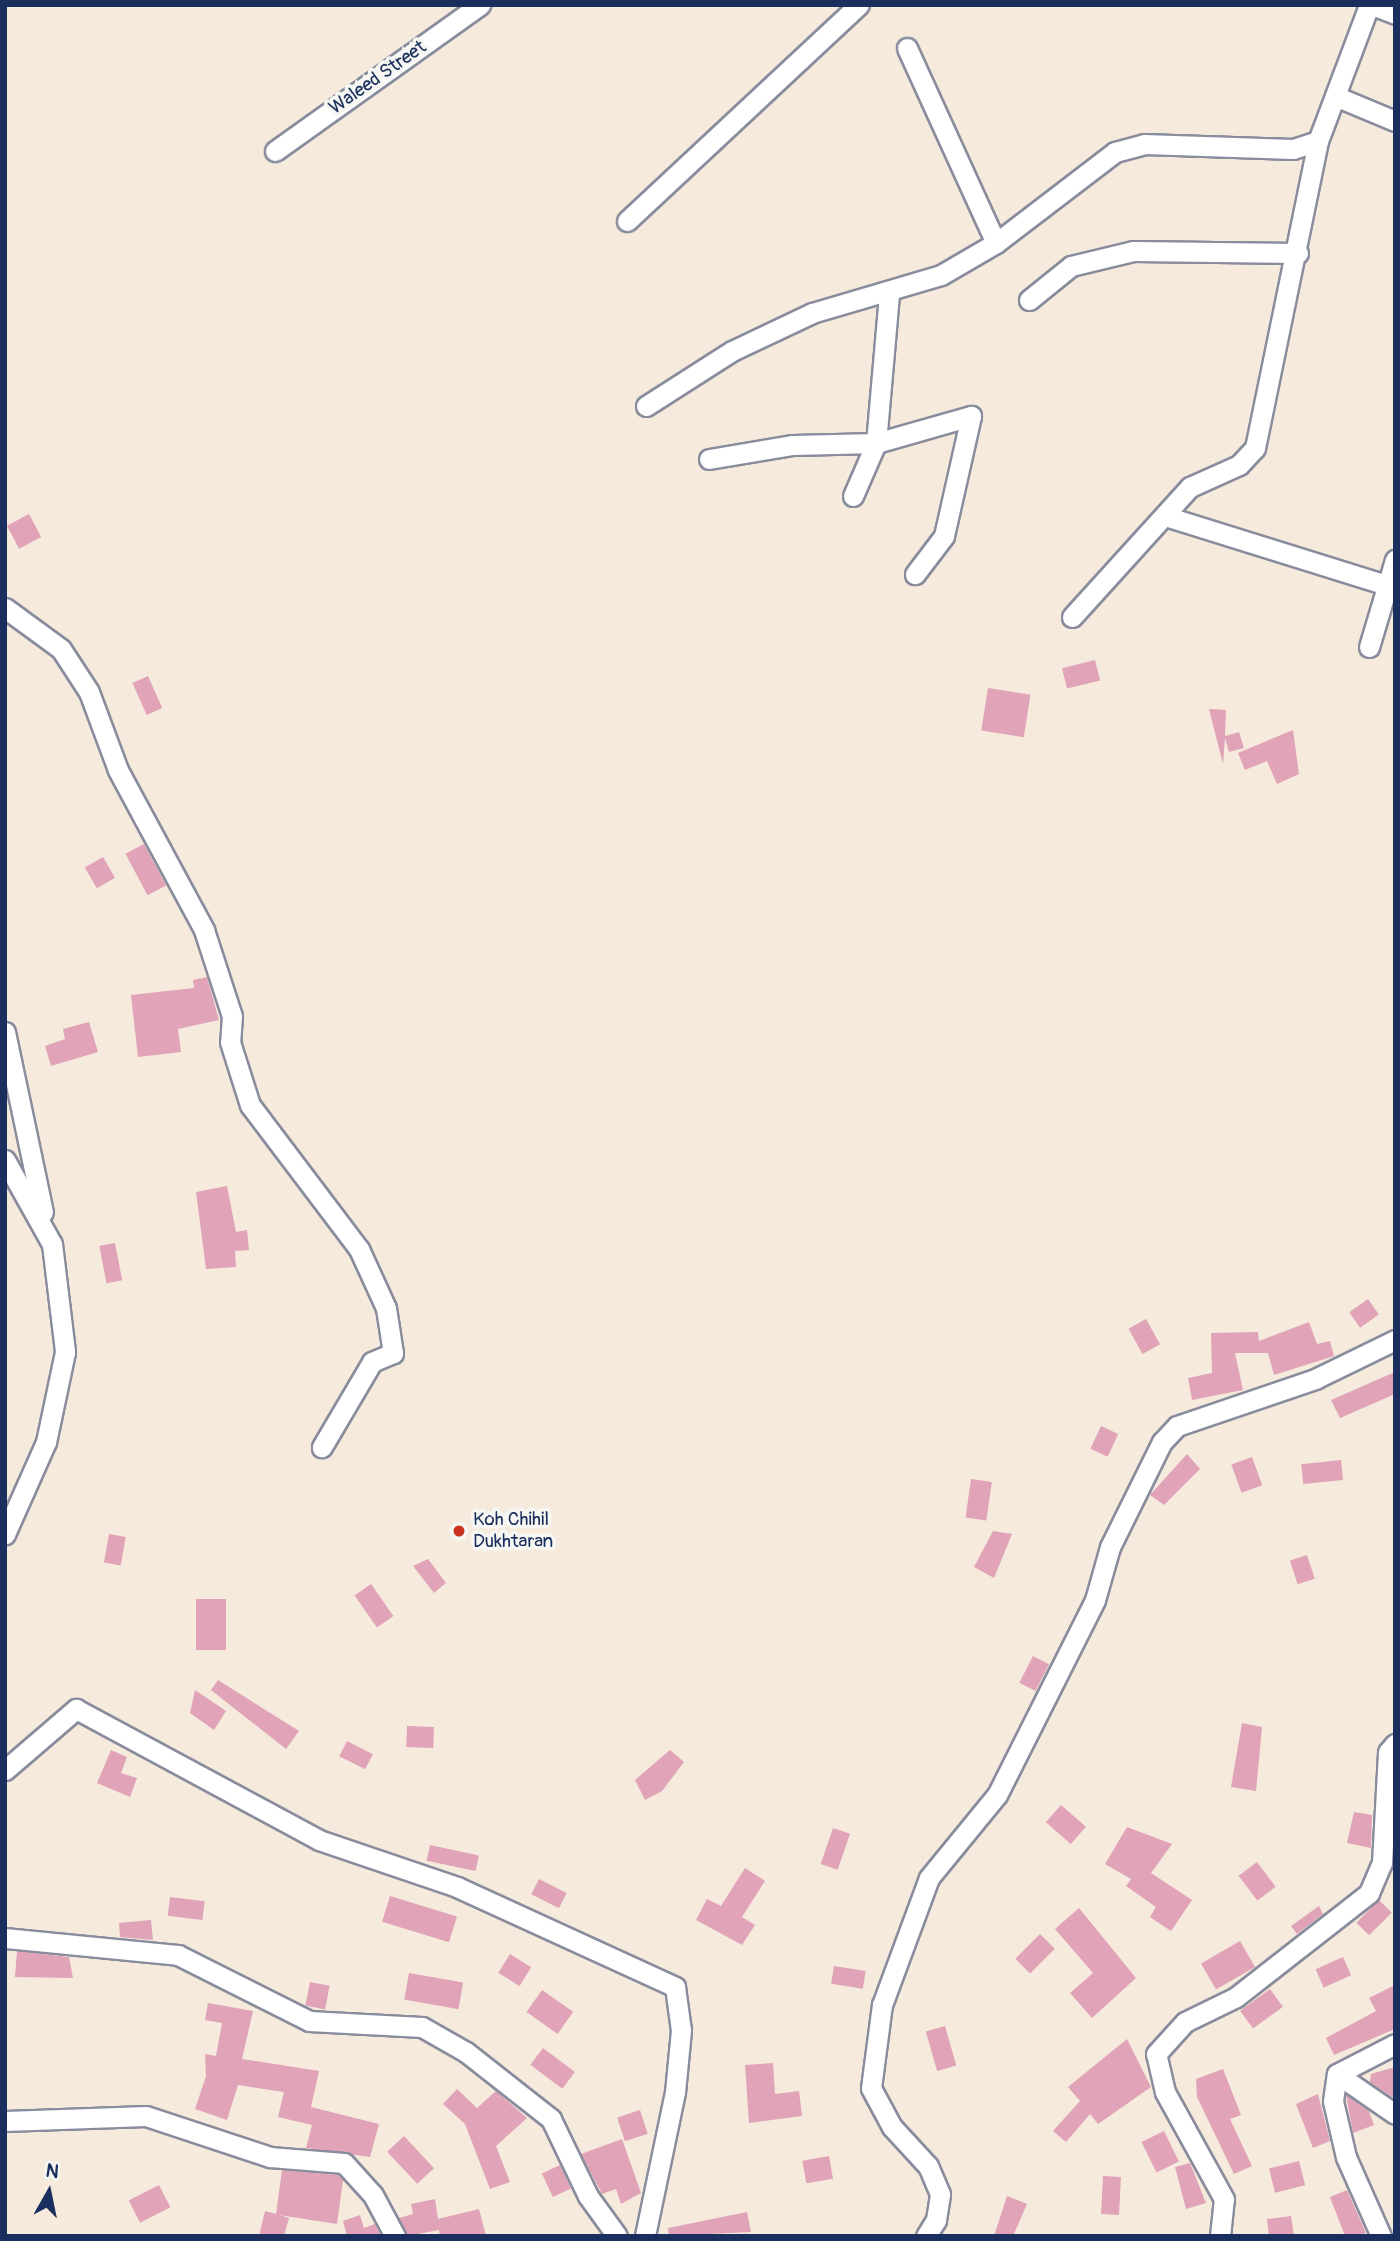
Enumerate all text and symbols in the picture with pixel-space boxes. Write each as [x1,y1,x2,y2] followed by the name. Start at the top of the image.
[325,36,431,120] street label: Waleed Street
[473,1509,553,1553] place label: Koh Chihil Dukhtaran
[451,1523,467,1539] marker: Koh Chihil Dukhtaran
[14,2157,84,2227] north arrow
[44,2158,61,2184] text: N

